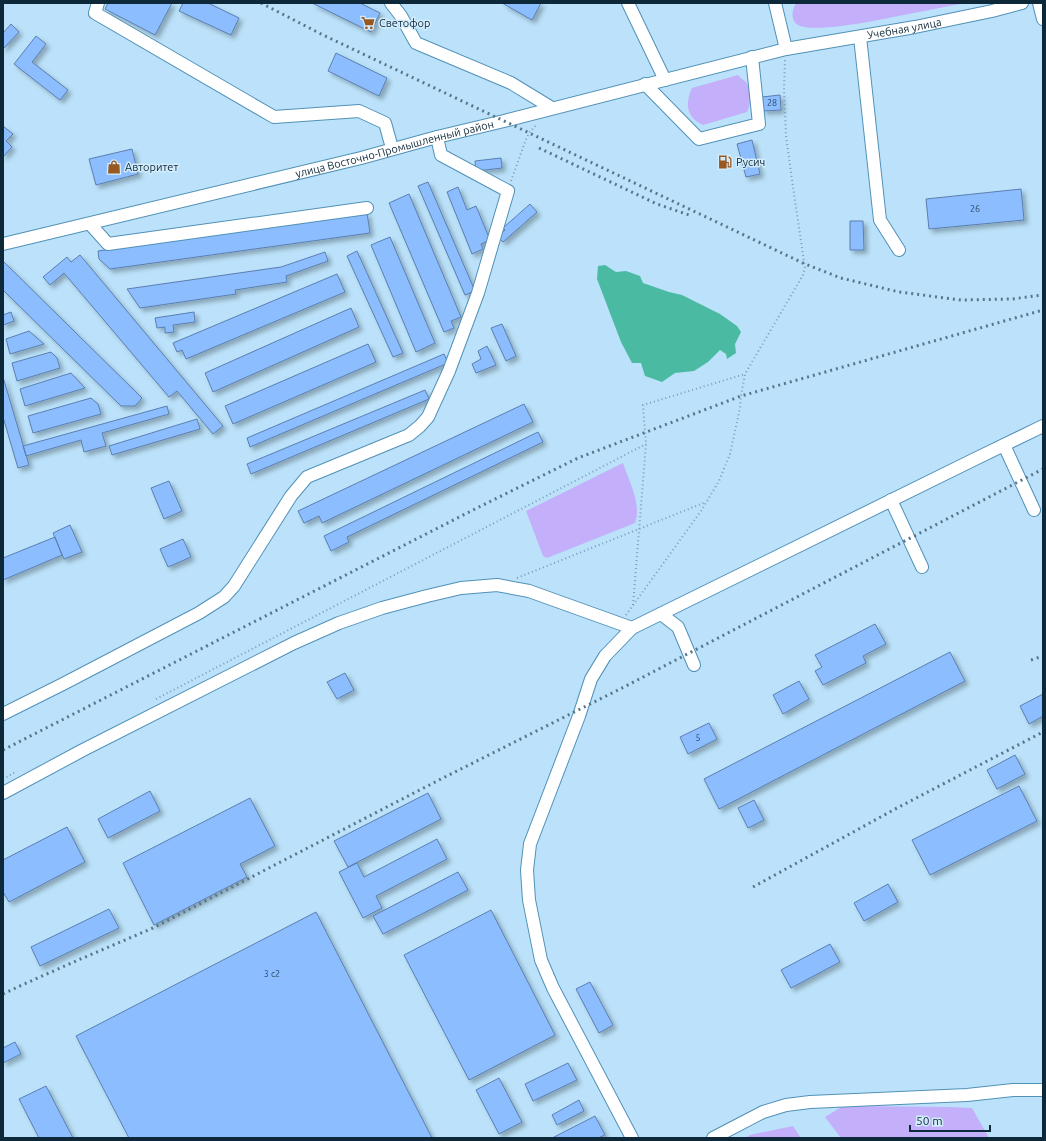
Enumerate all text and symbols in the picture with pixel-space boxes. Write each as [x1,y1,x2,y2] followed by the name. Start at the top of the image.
[360,15,376,31] supermarket icon: Светофор
[866,16,942,41] street label: Учебная улица
[379,17,430,29] place label: Светофор
[767,98,777,108] house number: 28
[294,118,495,180] street label: улица Восточно-Промышленный район
[717,154,733,170] fuel station icon: Русич
[736,156,765,168] place label: Русич
[106,159,122,175] shop icon: Авторитет
[125,161,178,173] place label: Авторитет
[970,204,980,214] house number: 26
[695,733,701,743] house number: 5
[264,969,280,979] house number: 3 с2
[910,1107,990,1133] scale bar
[916,1114,943,1127] text: 50 m

